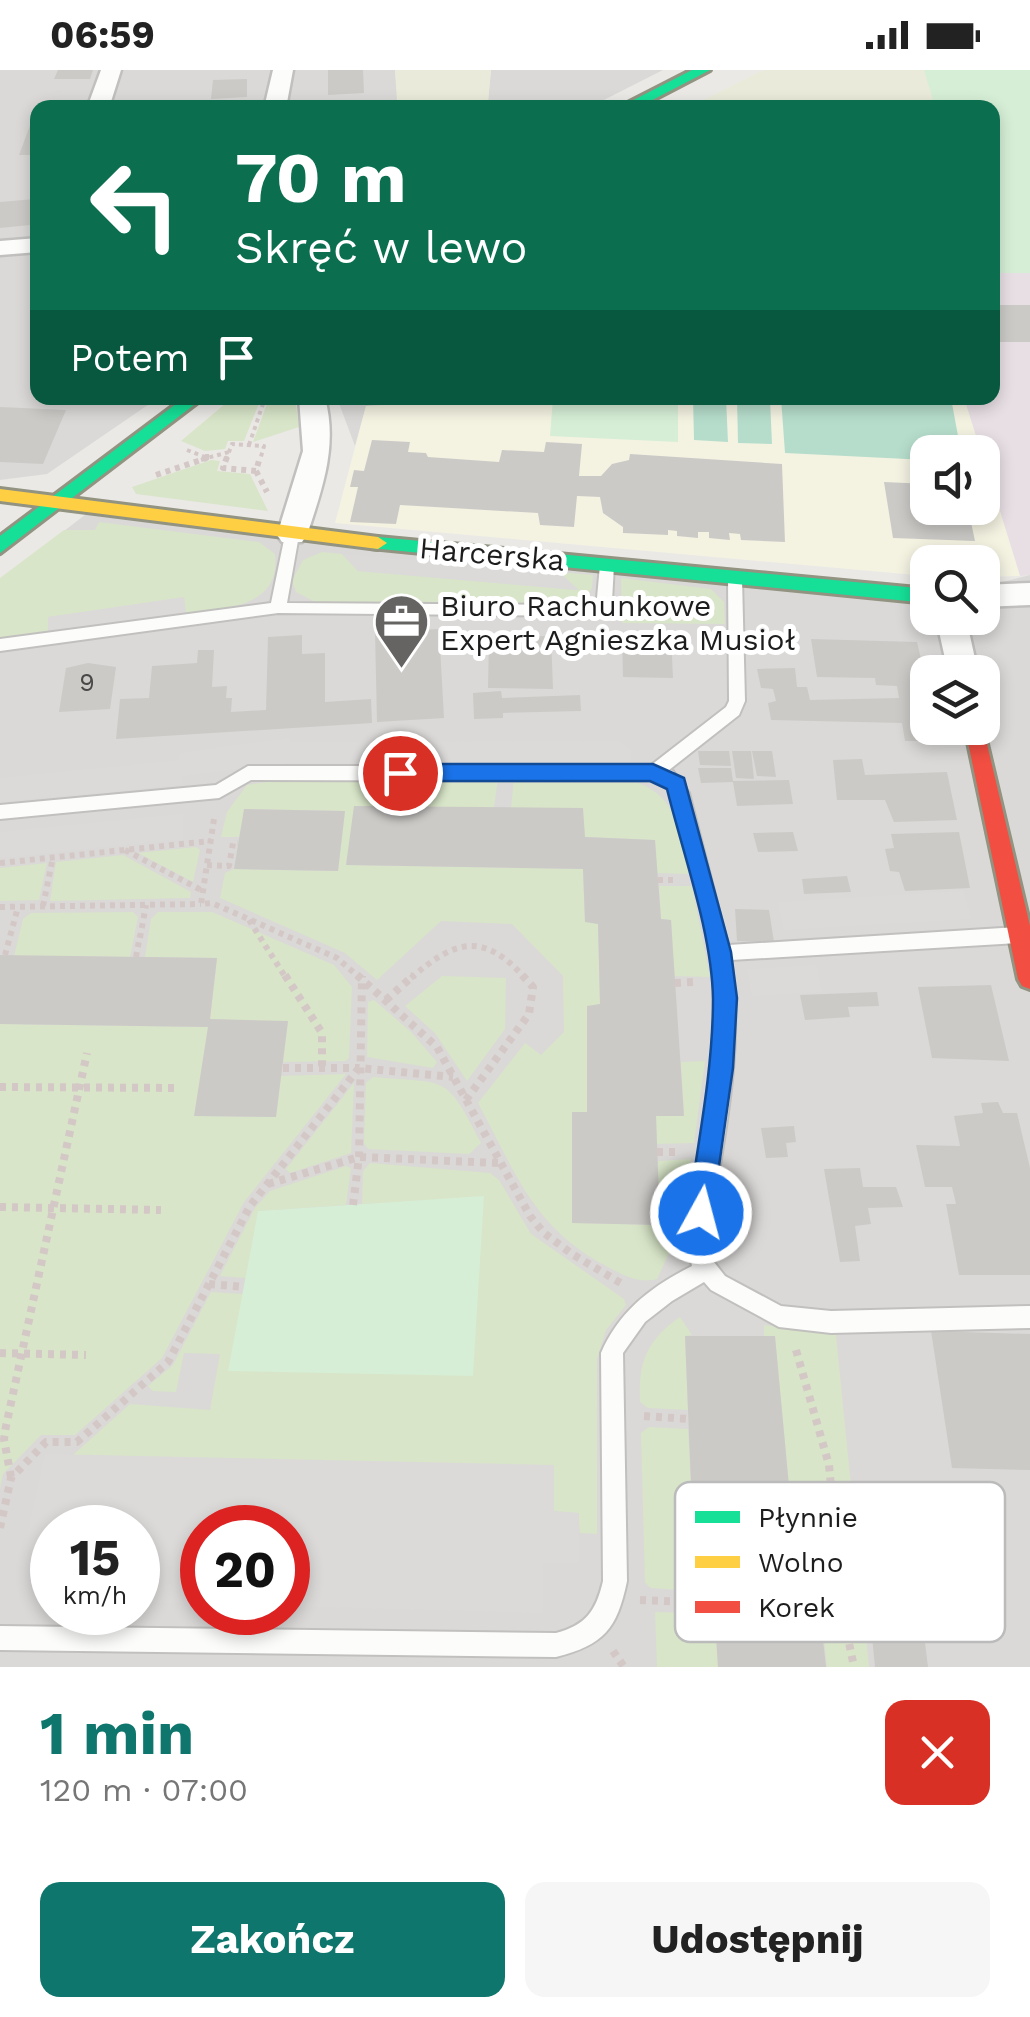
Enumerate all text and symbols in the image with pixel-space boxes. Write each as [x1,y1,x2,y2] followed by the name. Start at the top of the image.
[50,13,155,57] text: 06:59
[235,137,407,219] text: 70 m
[70,140,200,270] icon: left
[235,221,528,274] text: Skręć w lewo
[209,330,264,385] icon: arrive
[70,336,189,380] text: Potem
[910,435,1000,745] map controls
[910,435,1000,525] button: sound
[418,530,566,578] street label: Harcerska
[910,545,1000,635] button: search
[440,588,796,657] place label: Biuro Rachunkowe Expert Agnieszka Musioł
[371,592,431,671] office icon: Biuro Rachunkowe Expert Agnieszka Musioł
[910,655,1000,745] button: layers
[79,668,95,697] house number: 9
[358,731,443,816] pin
[373,746,428,801] icon: arrive
[649,1161,753,1265] position arrow
[675,1482,1005,1642] legend
[758,1501,858,1534] text: Płynnie
[180,1505,310,1635] speed limit sign: 20
[70,1528,120,1587] text: 15
[758,1546,843,1579] text: Wolno
[63,1581,127,1610] text: km/h
[758,1591,835,1624] text: Korek
[40,1698,194,1769] text: 1 min
[885,1700,990,1805] button: close
[40,1771,248,1809] text: 120 m · 07:00
[40,1882,505,1997] button: Zakończ
[525,1882,990,1997] button: Udostępnij

